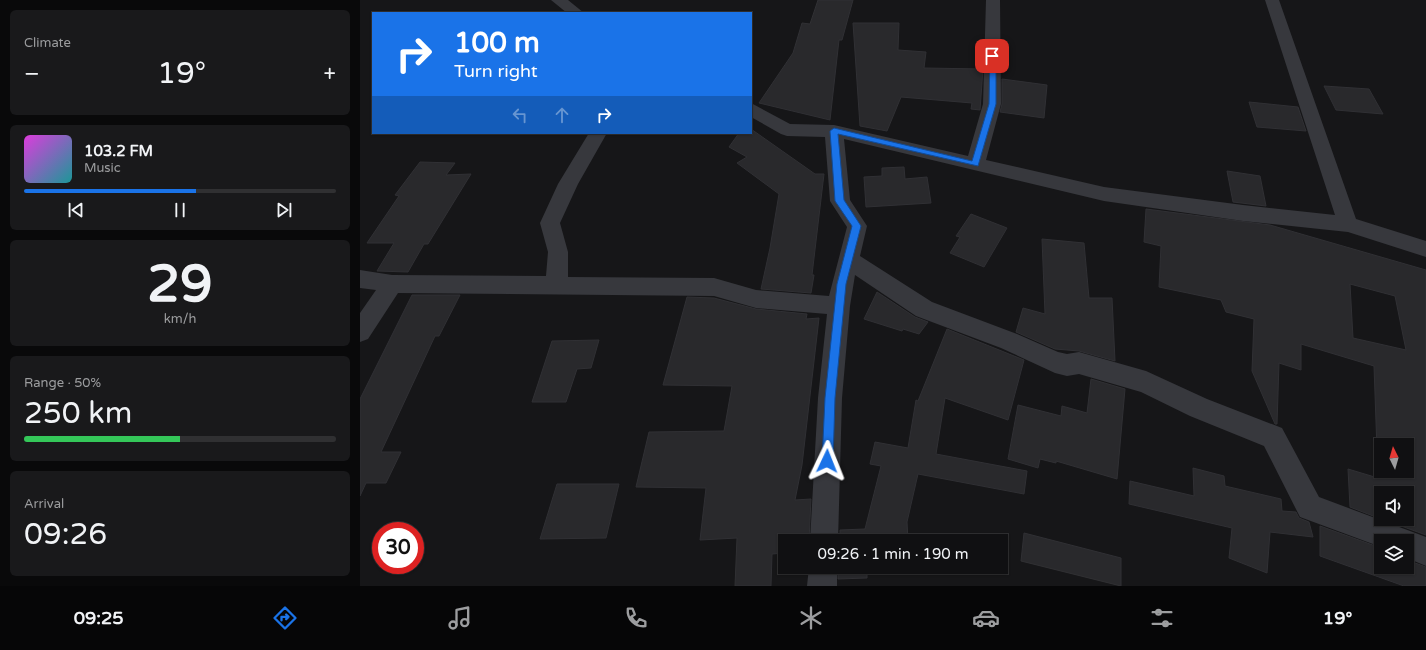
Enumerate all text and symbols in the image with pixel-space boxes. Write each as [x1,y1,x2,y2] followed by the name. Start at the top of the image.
[454,26,540,60] text: 100 m
[388,28,440,80] icon: right
[24,35,71,51] text: Climate
[975,39,1009,73] pin
[981,45,1003,67] icon: arrive
[157,55,206,92] text: 19°
[454,60,538,82] text: Turn right
[24,61,40,87] text: −
[324,61,336,87] text: +
[509,104,531,126] icon: left
[551,104,573,126] icon: ahead
[593,104,615,126] icon: right
[84,142,153,160] text: 103.2 FM
[84,160,121,176] text: Music
[65,199,87,221] icon: previous
[169,199,191,221] icon: pause
[273,199,295,221] icon: next
[147,253,213,316] text: 29
[164,311,196,327] text: km/h
[24,375,101,391] text: Range · 50%
[24,395,132,432] text: 250 km
[1374,438,1414,478] north arrow
[1374,438,1414,574] map controls
[806,440,848,482] position arrow
[1374,486,1414,526] button: sound
[24,496,64,512] text: Arrival
[24,516,107,553] text: 09:26
[372,522,424,574] speed limit sign: 30
[1374,534,1414,574] button: layers
[818,545,968,563] text: 09:26 · 1 min · 190 m
[271,604,299,632] icon: directions
[446,604,474,632] icon: music
[622,604,650,632] icon: phone
[797,604,825,632] icon: climate
[972,604,1000,632] icon: car
[1148,604,1176,632] icon: filters
[74,607,124,629] text: 09:25
[1323,607,1352,629] text: 19°

